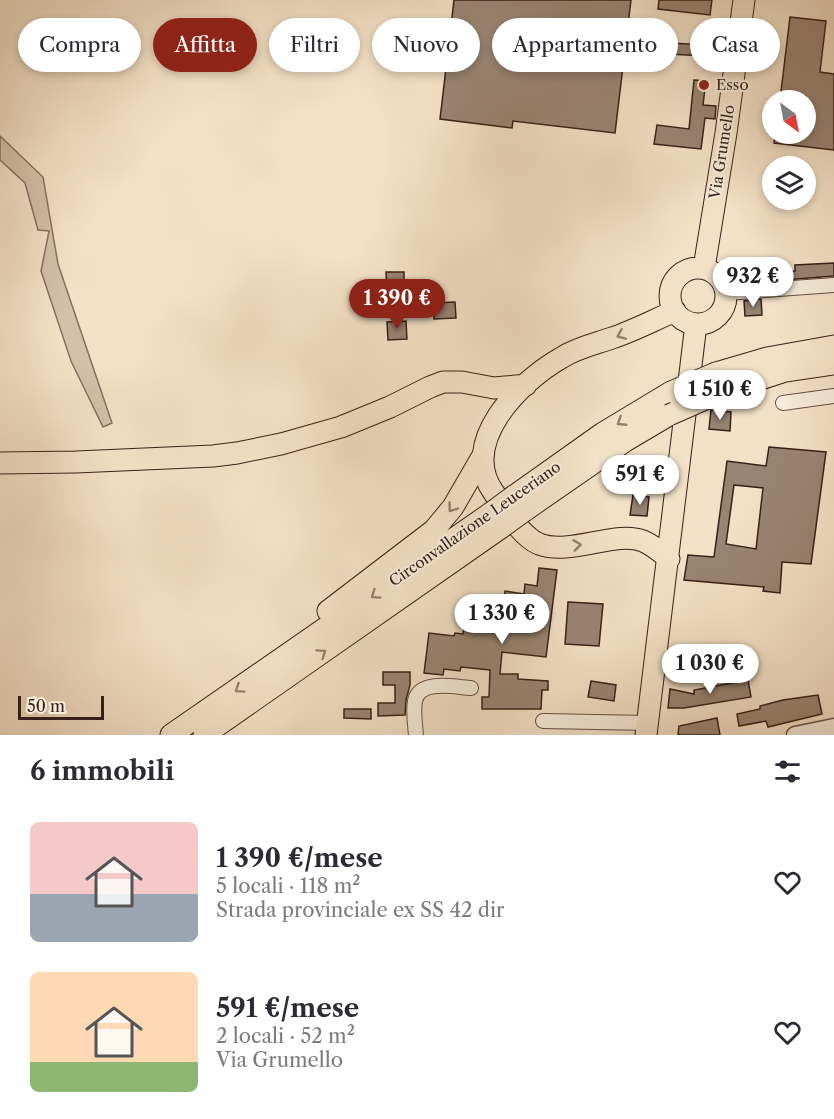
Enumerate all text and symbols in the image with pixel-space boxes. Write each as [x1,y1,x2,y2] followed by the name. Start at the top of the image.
[18,18,141,72] chip: Compra
[153,18,257,72] chip: Affitta
[269,18,360,72] chip: Filtri
[372,18,480,72] chip: Nuovo
[492,18,678,72] chip: Appartamento
[690,18,780,72] chip: Casa
[716,75,749,94] place label: Esso
[697,78,711,92] marker: Esso
[762,90,816,144] north arrow
[762,90,816,210] map controls
[705,103,738,201] street label: Via Grumello
[762,156,816,210] button: layers
[711,257,795,308] pin: 932 €
[727,264,779,288] text: 932 €
[342,279,452,330] pin: 1 390 €
[363,286,431,310] text: 1 390 €
[616,327,627,339] one-way arrow
[665,370,775,421] pin: 1 510 €
[688,377,752,401] text: 1 510 €
[617,414,627,426] one-way arrow
[598,455,682,506] pin: 591 €
[385,457,564,590] street label: Circonvallazione Leuceriano
[615,462,665,486] text: 591 €
[448,501,459,512] one-way arrow
[572,540,581,552] one-way arrow
[370,588,381,599] one-way arrow
[447,594,557,645] pin: 1 330 €
[468,601,536,625] text: 1 330 €
[655,644,765,695] pin: 1 030 €
[316,649,327,660] one-way arrow
[676,651,744,675] text: 1 030 €
[235,681,246,692] one-way arrow
[18,693,104,720] scale bar
[27,696,65,716] text: 50 m
[30,755,174,787] text: 6 immobili
[771,755,804,788] icon: filters
[216,842,383,874] text: 1 390 €/mese
[78,846,150,918] icon: home
[771,866,804,899] icon: heart
[216,874,361,898] text: 5 locali · 118 m²
[216,898,504,922] text: Strada provinciale ex SS 42 dir
[216,992,359,1024] text: 591 €/mese
[78,996,150,1068] icon: home
[771,1016,804,1049] icon: heart
[216,1024,355,1048] text: 2 locali · 52 m²
[216,1048,343,1072] text: Via Grumello

